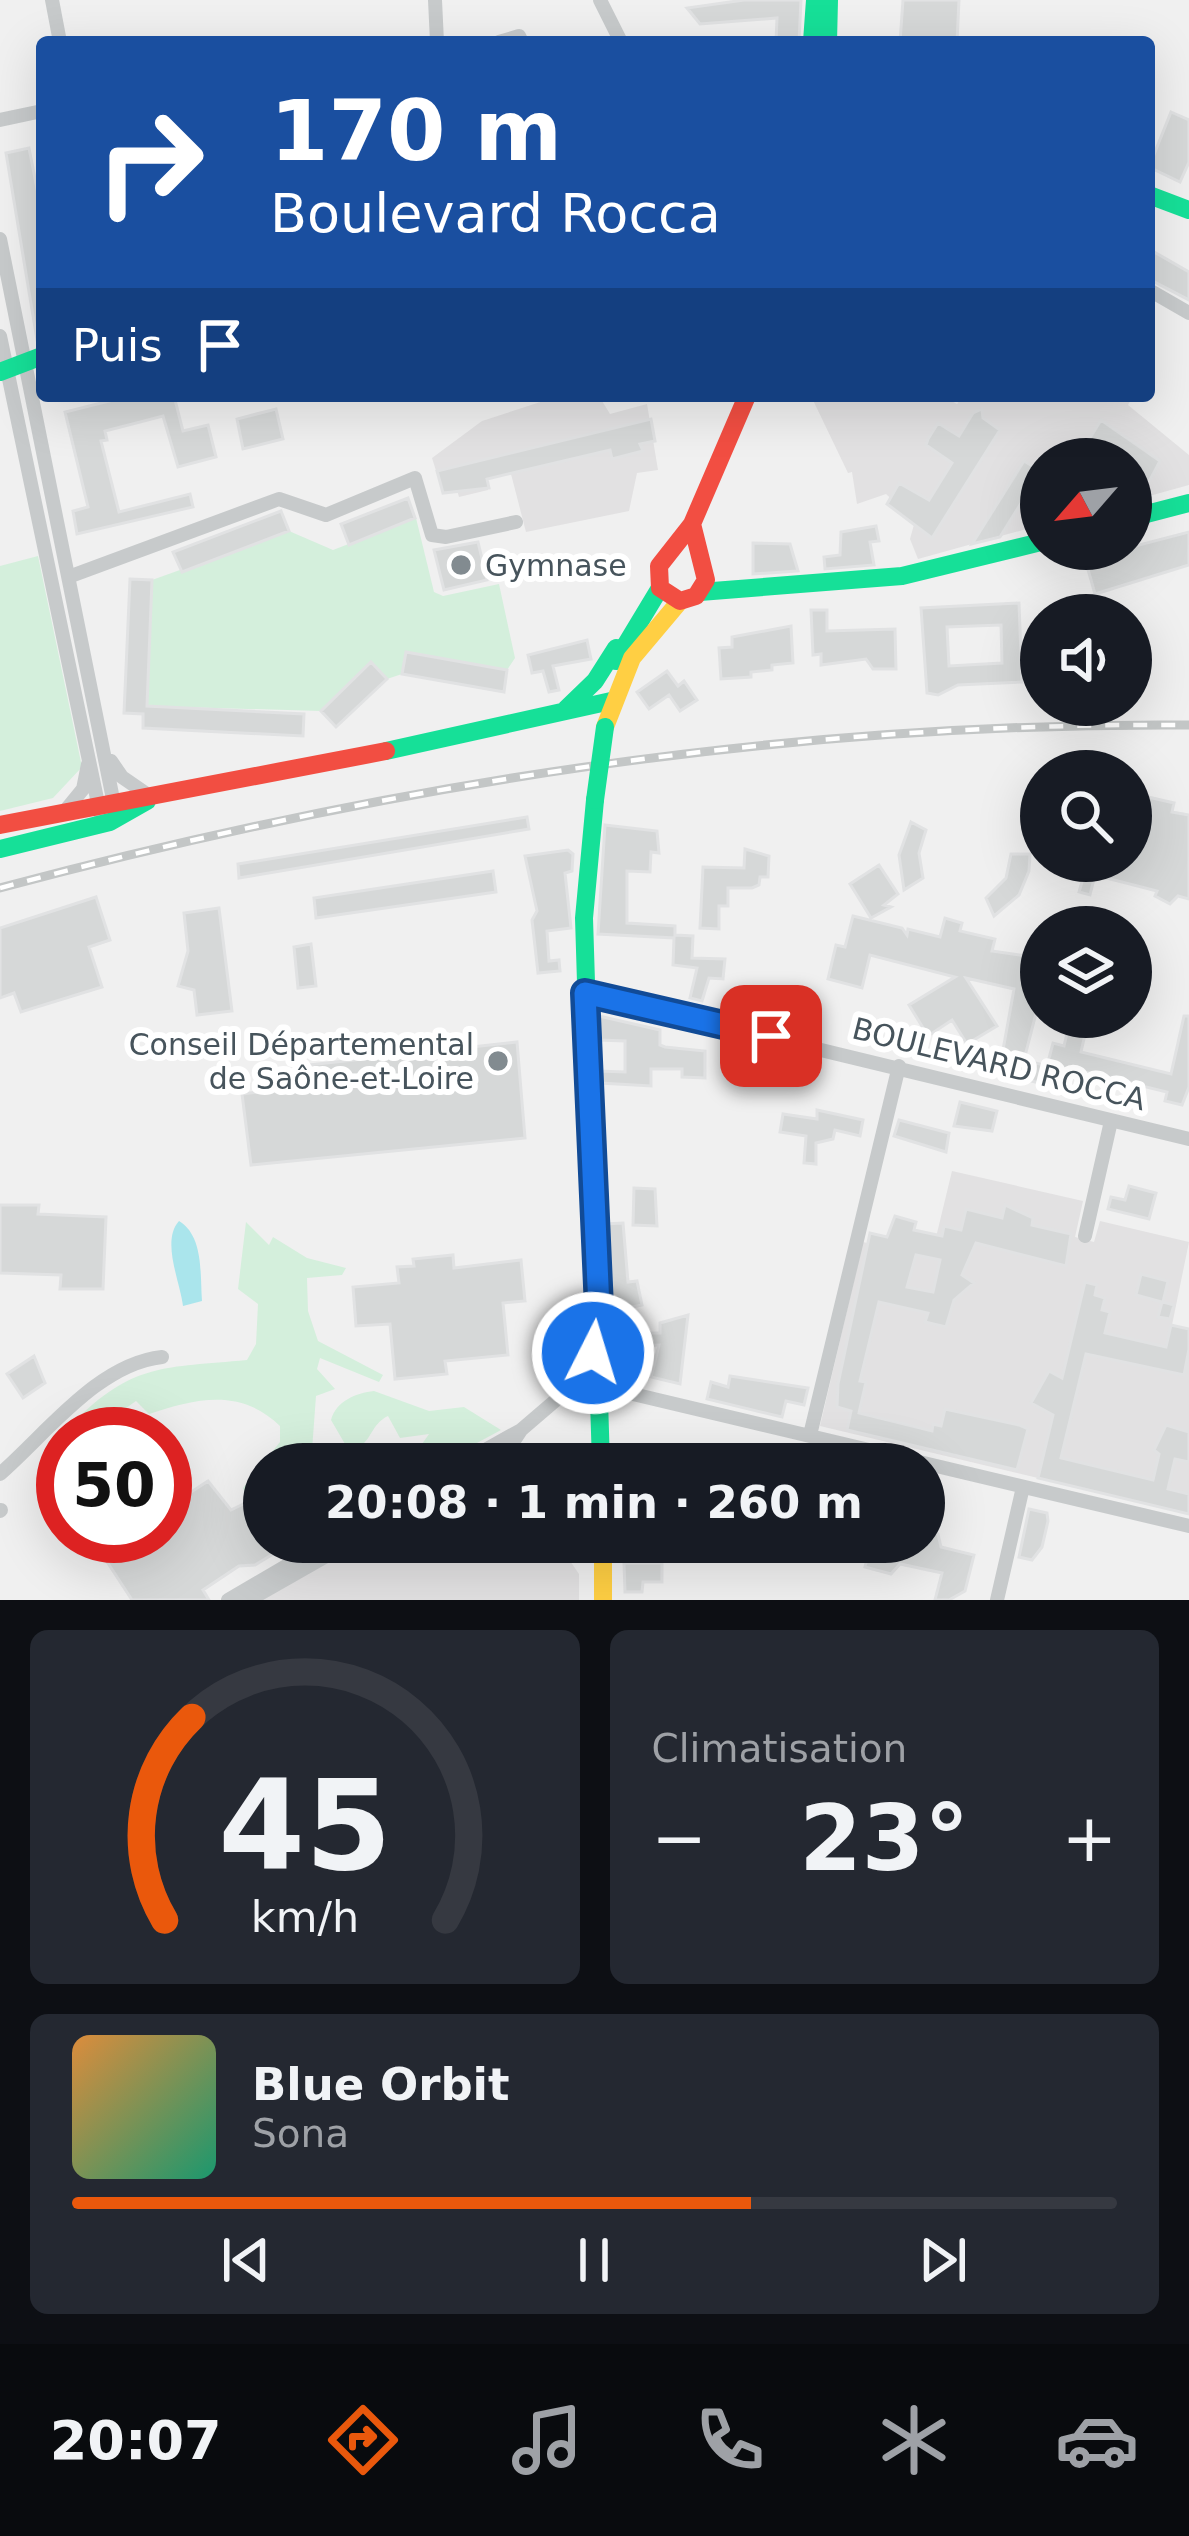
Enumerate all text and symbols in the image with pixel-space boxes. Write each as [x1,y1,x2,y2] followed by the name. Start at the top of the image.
[270,82,562,180] text: 170 m
[72,84,228,240] icon: right
[270,182,721,245] text: Boulevard Rocca
[187,312,253,378] icon: arrive
[72,319,163,372] text: Puis
[1020,438,1152,570] north arrow
[1020,438,1152,1038] map controls
[485,548,627,583] place label: Gymnase
[448,552,474,578] marker: Gymnase
[1020,594,1152,726] button: sound
[1020,750,1152,882] button: search
[1020,906,1152,1038] button: layers
[720,985,822,1087] pin
[738,1003,804,1069] icon: arrive
[849,1011,1150,1117] street label: BOULEVARD ROCCA
[129,1027,474,1096] place label: Conseil Départemental de Saône-et-Loire
[485,1048,511,1074] marker: Conseil Départemental de Saône-et-Loire
[530,1290,656,1416] position arrow
[36,1407,192,1563] speed limit sign: 50
[325,1476,863,1529] text: 20:08 · 1 min · 260 m
[652,1726,907,1771] text: Climatisation
[218,1753,392,1898] text: 45
[799,1786,969,1891] text: 23°
[652,1800,707,1877] text: −
[1062,1800,1117,1877] text: +
[251,1892,359,1942] text: km/h
[252,2058,510,2111] text: Blue Orbit
[252,2111,349,2156] text: Sona
[213,2227,279,2293] icon: previous
[561,2227,627,2293] icon: pause
[910,2227,976,2293] icon: next
[321,2398,405,2482] icon: directions
[505,2398,589,2482] icon: music
[688,2398,772,2482] icon: phone
[872,2398,956,2482] icon: climate
[1055,2398,1139,2482] icon: car
[50,2409,222,2472] text: 20:07

